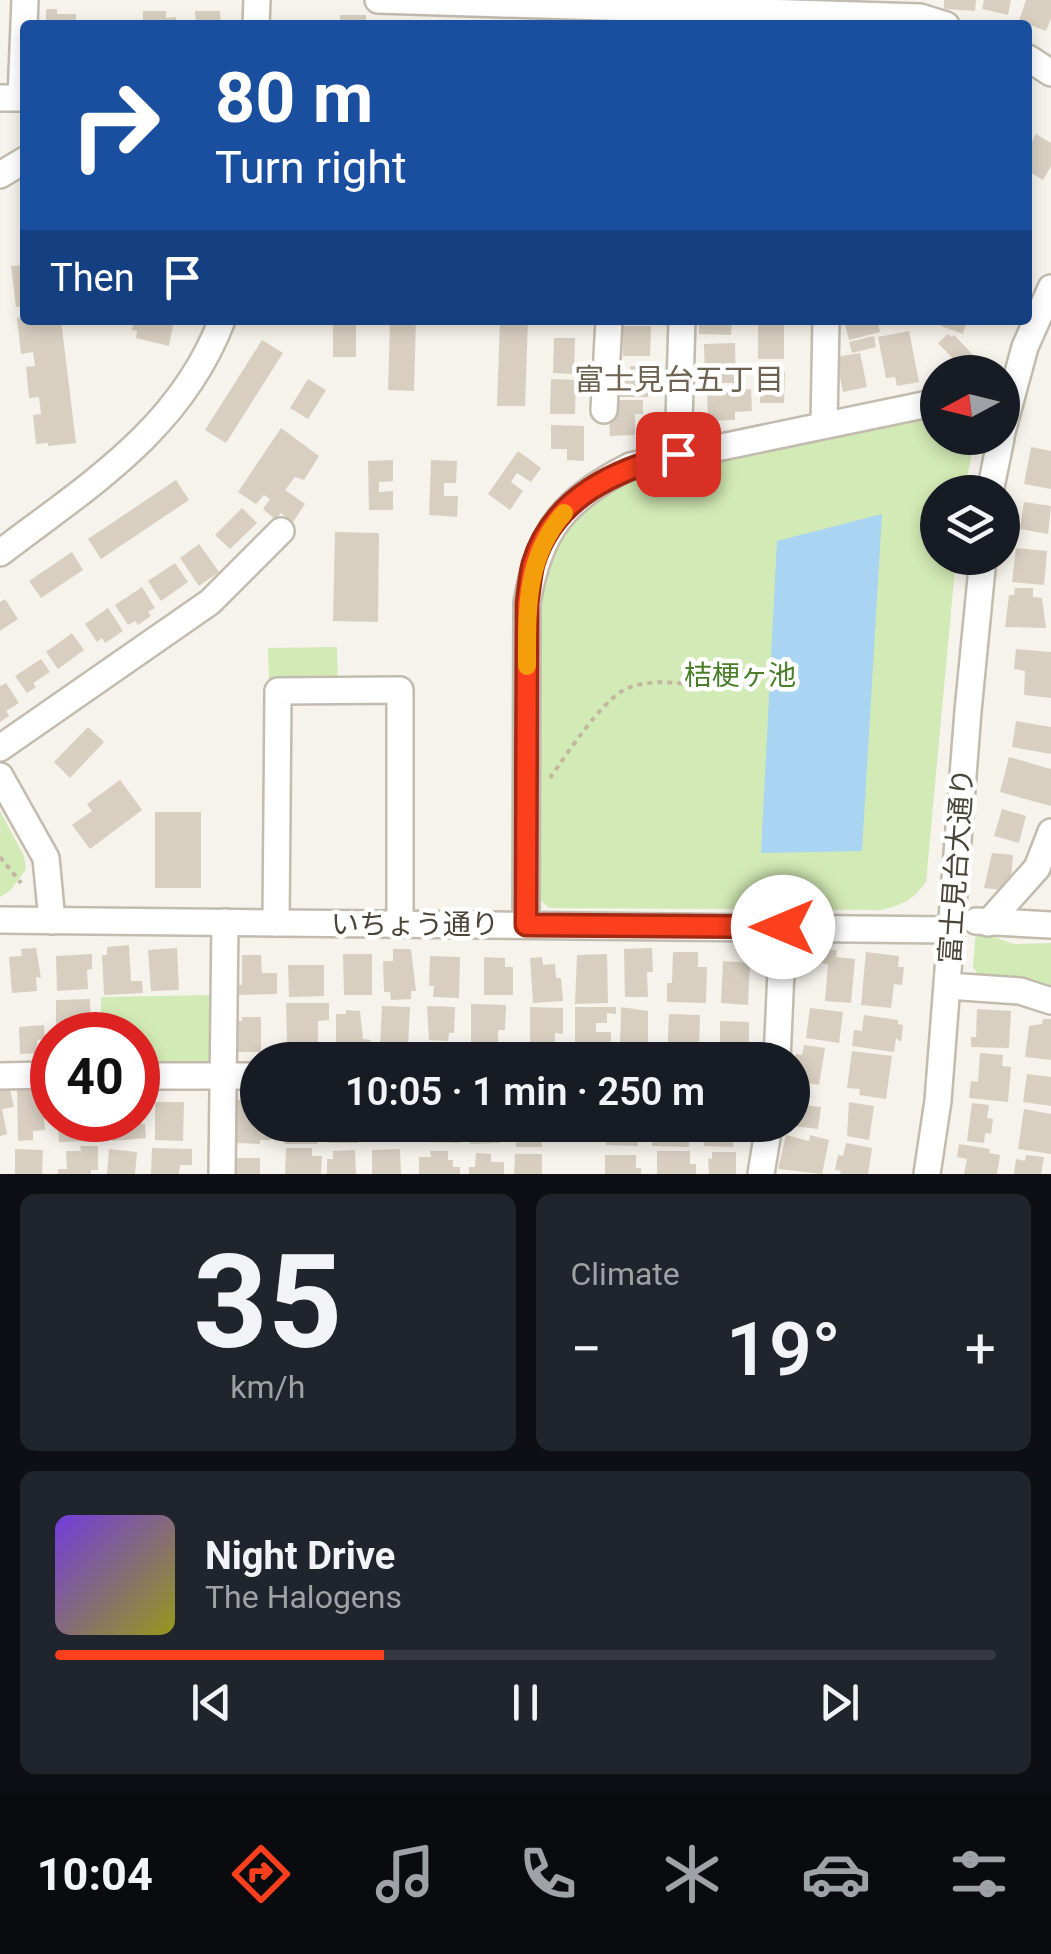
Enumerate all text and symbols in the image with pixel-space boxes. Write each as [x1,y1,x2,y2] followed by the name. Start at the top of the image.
[215,57,373,139] text: 80 m
[50,60,180,190] icon: right
[215,141,407,194] text: Turn right
[155,250,210,305] icon: arrive
[50,256,135,300] text: Then
[920,355,1020,455] north arrow
[920,355,1020,575] map controls
[574,362,784,397] district label: 富士見台五丁目
[636,412,721,497] pin
[651,427,706,482] icon: arrive
[920,475,1020,575] button: layers
[684,659,796,692] park label: 桔梗ヶ池
[933,767,980,965] street label: 富士見台大通り
[731,875,835,979] position arrow
[331,908,499,941] street label: いちょう通り
[30,1012,160,1142] speed limit sign: 40
[345,1070,705,1114] text: 10:05 · 1 min · 250 m
[193,1226,342,1379] text: 35
[571,1255,680,1293] text: Climate
[726,1305,841,1393] text: 19°
[571,1317,602,1381] text: −
[965,1317,996,1381] text: +
[230,1368,305,1406] text: km/h
[205,1534,395,1578] text: Night Drive
[205,1578,402,1616] text: The Halogens
[184,1675,239,1730] icon: previous
[498,1675,553,1730] icon: pause
[812,1675,867,1730] icon: next
[226,1839,296,1909] icon: directions
[370,1839,440,1909] icon: music
[513,1839,583,1909] icon: phone
[657,1839,727,1909] icon: climate
[801,1839,871,1909] icon: car
[944,1839,1014,1909] icon: filters
[37,1848,153,1901] text: 10:04

